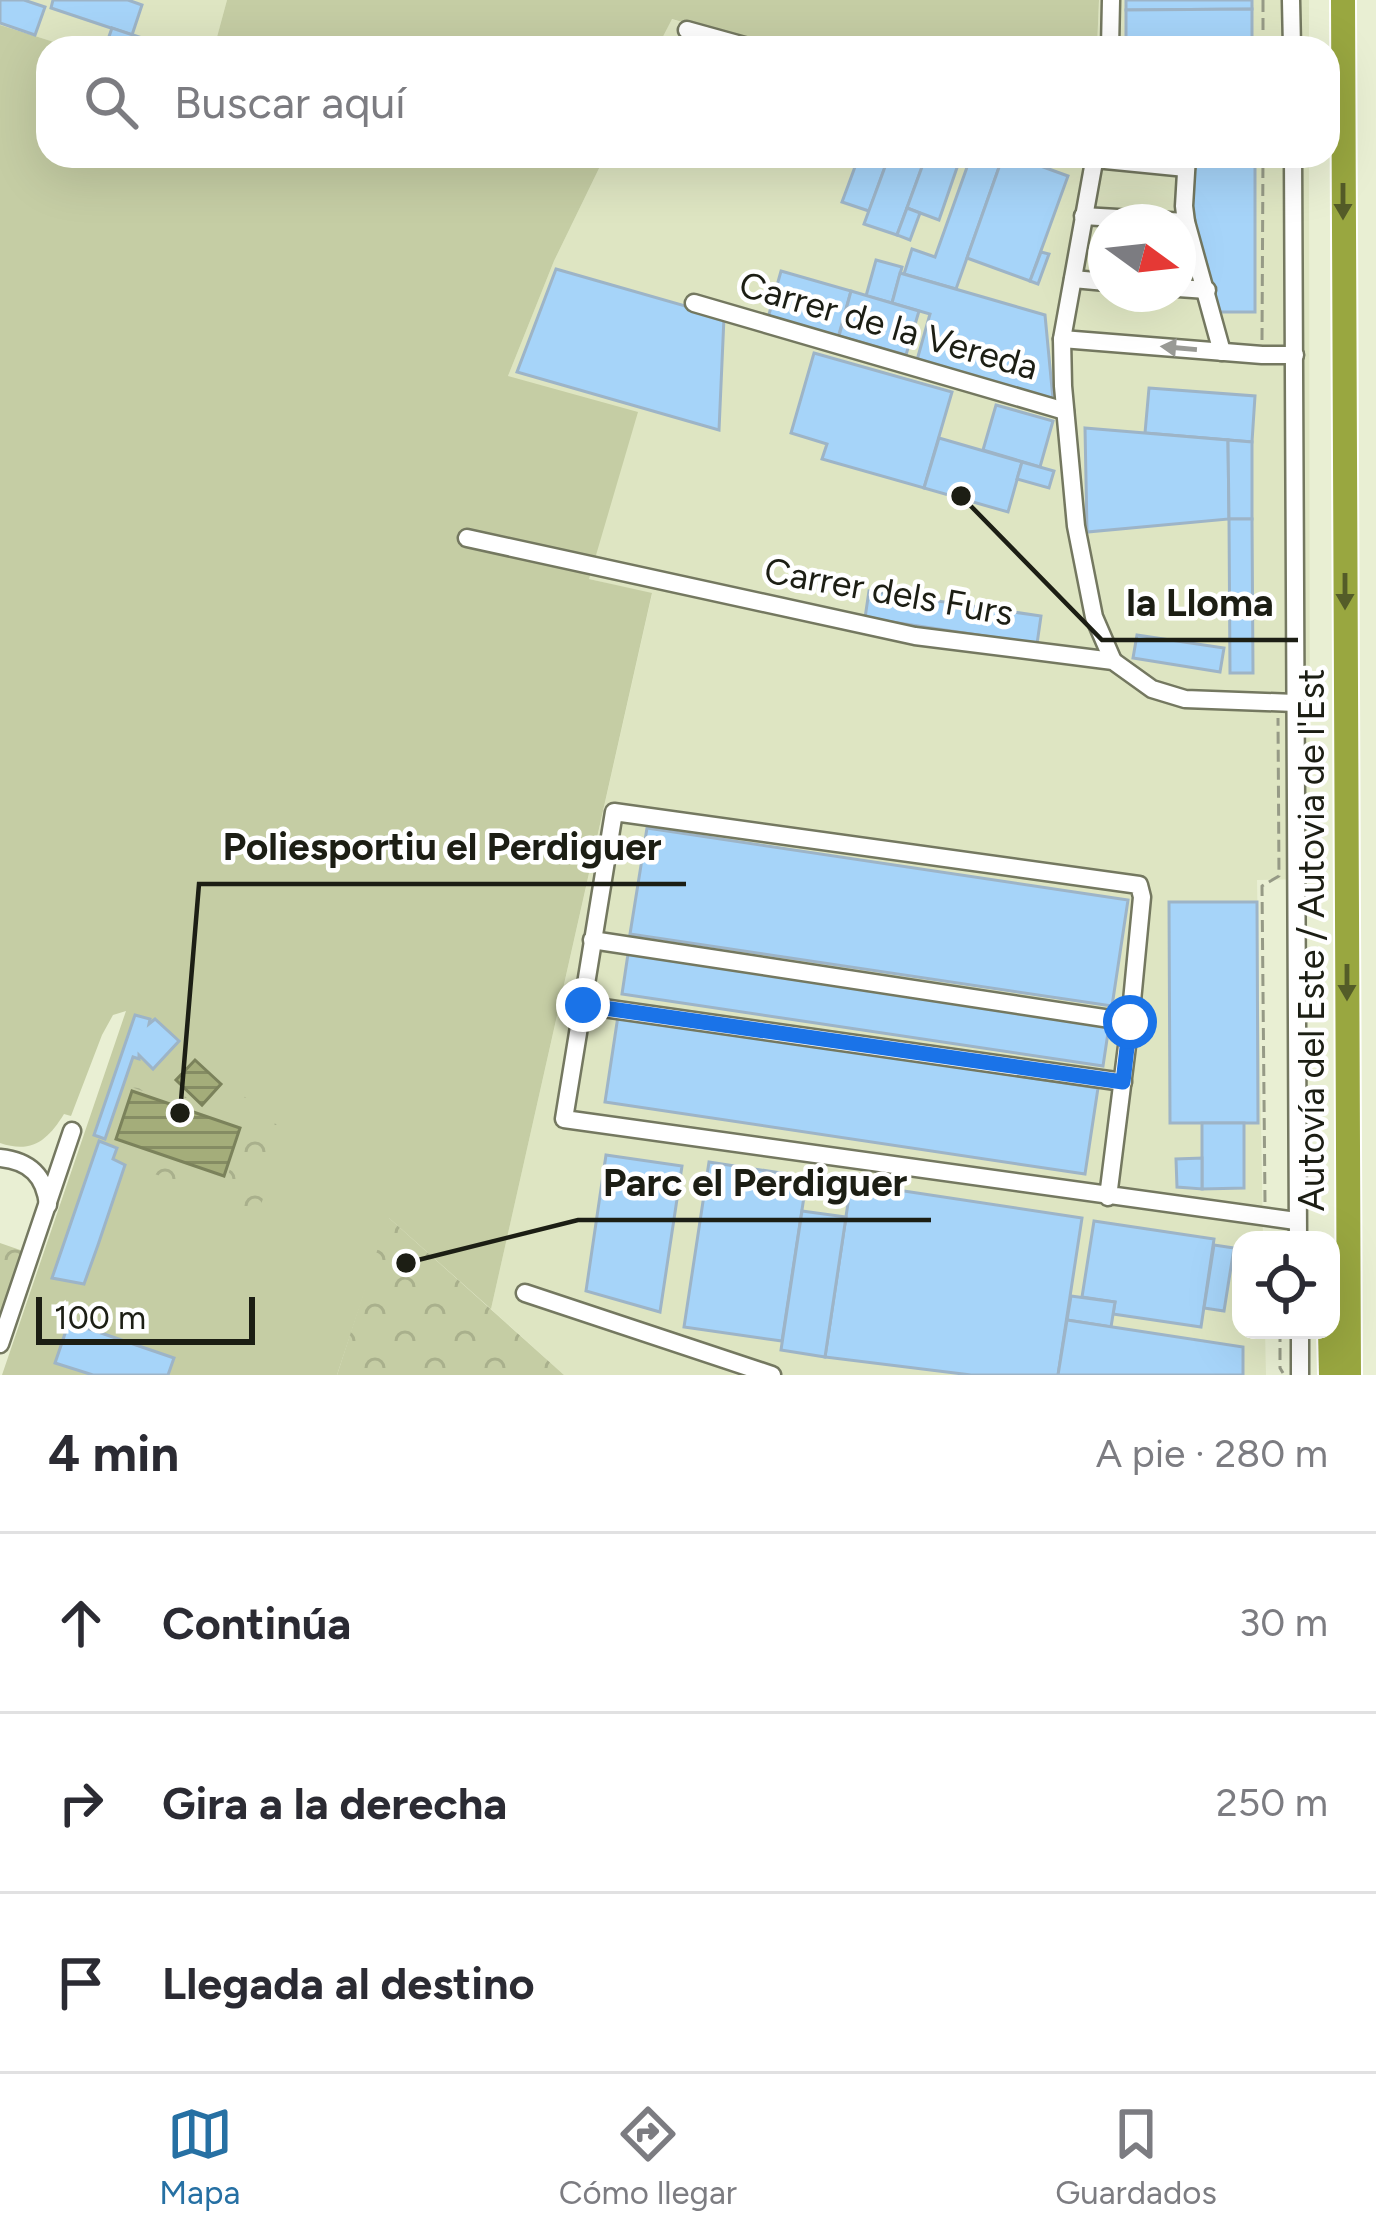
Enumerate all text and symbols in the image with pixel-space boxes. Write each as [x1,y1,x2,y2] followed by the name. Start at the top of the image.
[36,36,1340,168] search box
[78,69,144,135] icon: search
[174,75,406,129] text: Buscar aquí
[1334,183,1353,221] one-way arrow
[1088,204,1196,312] north arrow
[735,262,1043,389] street label: Carrer de la Vereda
[1160,339,1197,358] one-way arrow
[761,548,1017,635] street label: Carrer dels Furs
[1102,565,1298,640] callout: la Lloma
[1335,573,1355,611] one-way arrow
[1126,579,1274,626] text: la Lloma
[1290,669,1333,1211] street label: Autovía del Este / Autovia de l'Est
[199,809,686,884] callout: Poliesportiu el Perdiguer
[223,823,662,870] text: Poliesportiu el Perdiguer
[1337,964,1357,1002] one-way arrow
[556,978,610,1032] route end
[1103,995,1157,1049] route start
[578,1145,931,1220] callout: Parc el Perdiguer
[603,1159,908,1206] text: Parc el Perdiguer
[1232,1231,1340,1339] map controls
[1232,1231,1340,1339] button: locate
[36,1291,255,1344] scale bar
[54,1298,146,1337] text: 100 m
[48,1423,179,1484] text: 4 min
[1096,1430,1328,1477] text: A pie · 280 m
[48,1590,114,1656] icon: ahead
[162,1596,351,1650] text: Continúa
[1239,1599,1328,1646] text: 30 m
[48,1770,114,1836] icon: right
[162,1776,507,1830] text: Gira a la derecha
[1216,1779,1328,1826] text: 250 m
[48,1950,114,2016] icon: arrive
[162,1956,535,2010] text: Llegada al destino
[159,2101,240,2212] tab: Mapa
[559,2101,737,2212] tab: Cómo llegar
[1055,2101,1217,2212] tab: Guardados

